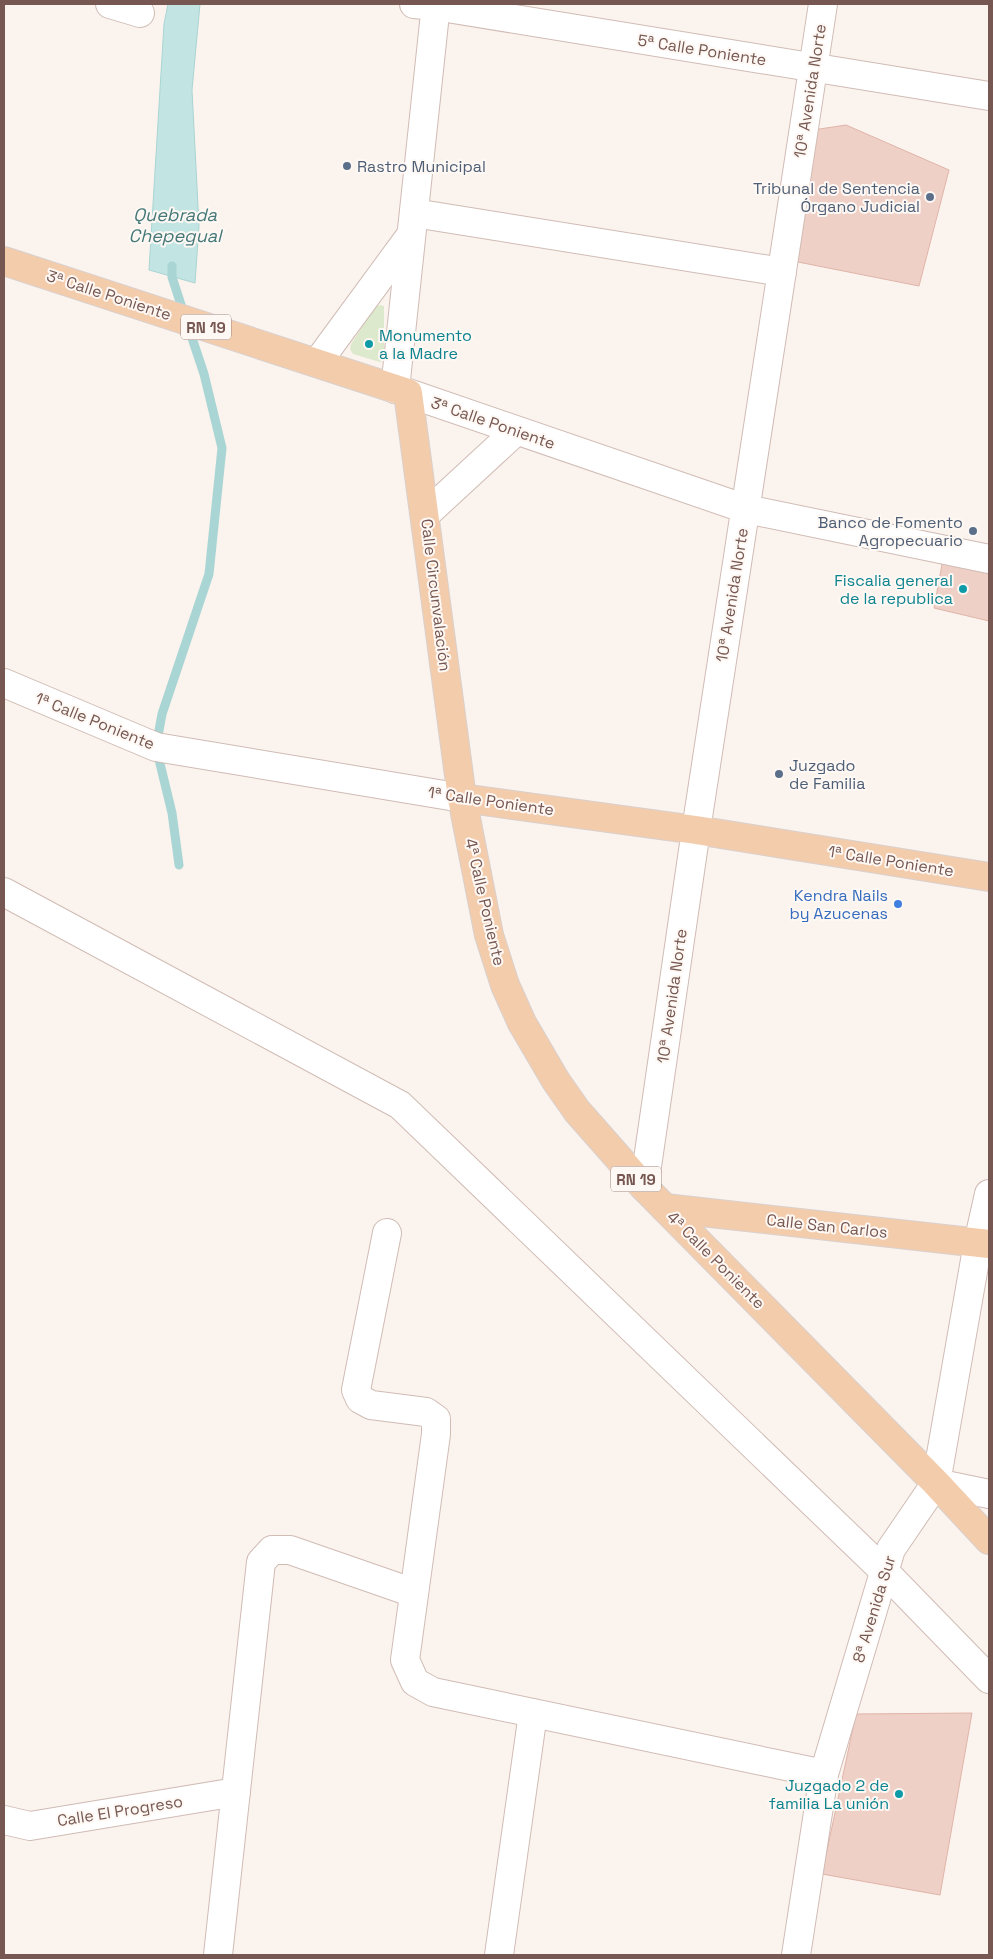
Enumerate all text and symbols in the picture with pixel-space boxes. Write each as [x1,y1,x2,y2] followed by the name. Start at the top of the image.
[789,22,831,160] street label: 10ª Avenida Norte
[636,29,768,71] street label: 5ª Calle Poniente
[357,156,486,177] place label: Rastro Municipal
[341,160,353,172] marker: Rastro Municipal
[753,178,920,217] place label: Tribunal de Sentencia Órgano Judicial
[924,191,936,203] marker: Tribunal de Sentencia Órgano Judicial
[129,203,224,247] water label: Quebrada Chepegual
[44,265,174,325] street label: 3ª Calle Poniente
[181,314,231,340] road number: RN 19
[379,325,472,364] place label: Monumento a la Madre
[363,338,375,350] marker: Monumento a la Madre
[428,392,558,454] street label: 3ª Calle Poniente
[818,512,963,551] place label: Banco de Fomento Agropecuario
[416,518,456,672] street label: Calle Circunvalación
[967,525,979,537] marker: Banco de Fomento Agropecuario
[711,526,753,664] street label: 10ª Avenida Norte
[834,570,953,609] place label: Fiscalia general de la republica
[957,583,969,595] marker: Fiscalia general de la republica
[32,687,158,755] street label: 1ª Calle Poniente
[789,755,865,794] place label: Juzgado de Familia
[773,768,785,780] marker: Juzgado de Familia
[427,782,555,820] street label: 1ª Calle Poniente
[460,836,510,968] street label: 4ª Calle Poniente
[827,841,955,881] street label: 1ª Calle Poniente
[789,885,888,924] place label: Kendra Nails by Azucenas
[892,898,904,910] marker: Kendra Nails by Azucenas
[652,927,692,1065] street label: 10ª Avenida Norte
[611,1166,661,1192] road number: RN 19
[663,1207,769,1313] street label: 4ª Calle Poniente
[765,1209,889,1243] street label: Calle San Carlos
[848,1553,900,1665] street label: 8ª Avenida Sur
[769,1775,889,1814] place label: Juzgado 2 de familia La unión
[893,1788,905,1800] marker: Juzgado 2 de familia La unión
[56,1791,184,1831] street label: Calle El Progreso

